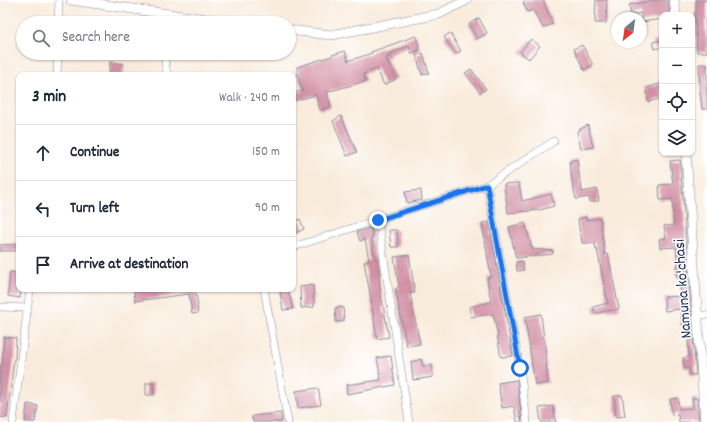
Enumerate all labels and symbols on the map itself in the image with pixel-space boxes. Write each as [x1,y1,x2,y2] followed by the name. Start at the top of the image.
[611,12,647,48] north arrow
[369,211,387,229] route end
[669,238,698,339] street label: Namuna ko'chasi
[511,359,529,377] route start

